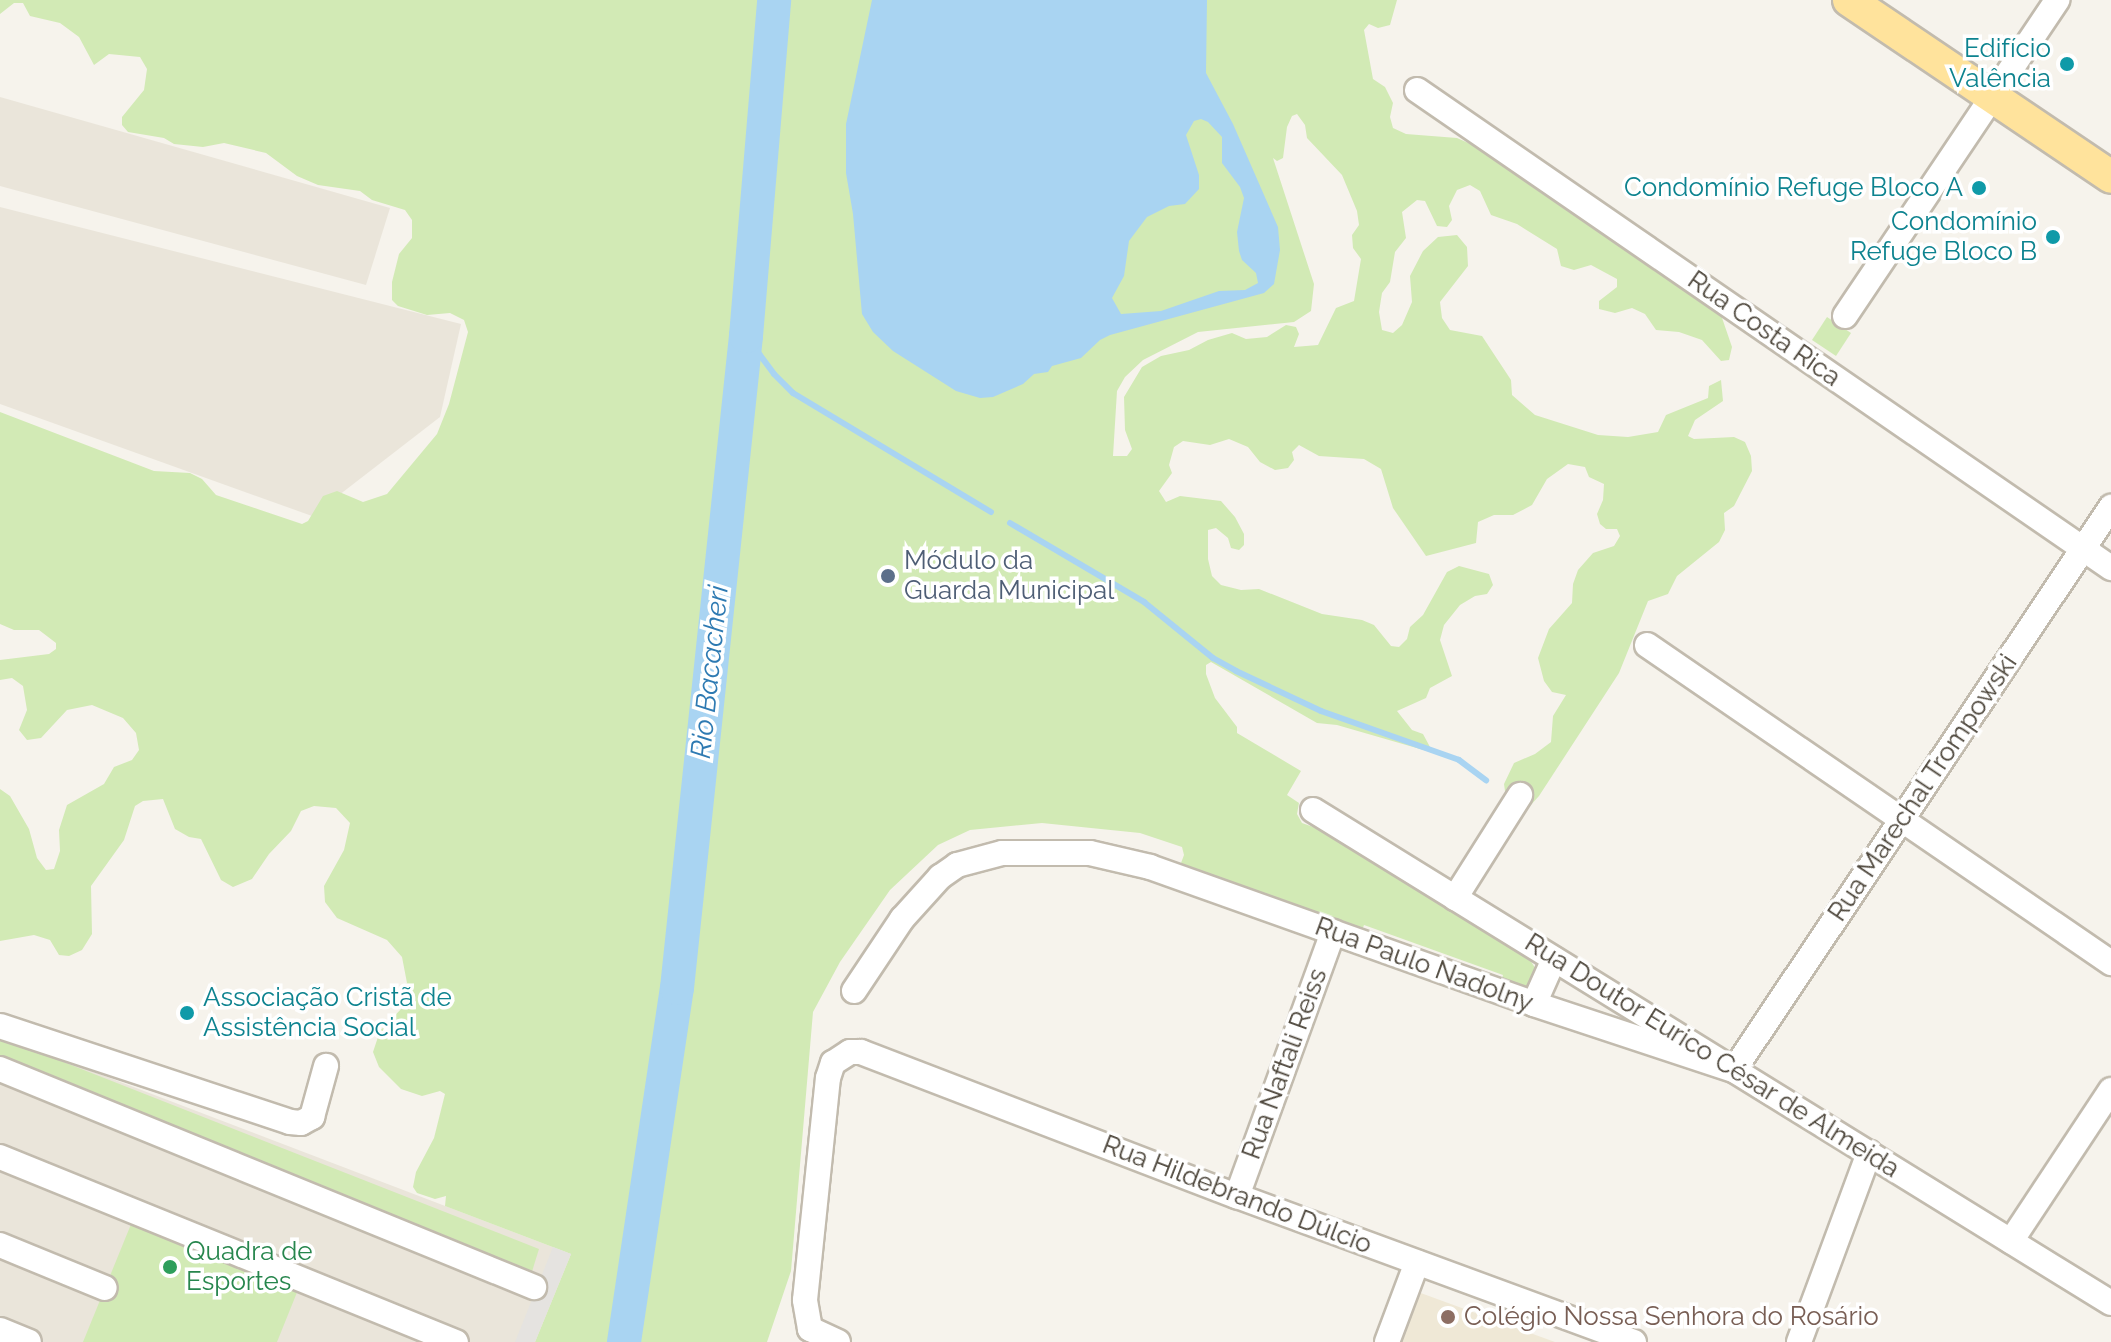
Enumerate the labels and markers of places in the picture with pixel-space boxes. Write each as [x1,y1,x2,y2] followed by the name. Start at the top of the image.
[1949,33,2051,94] place label: Edifício Valência
[2058,55,2076,73] marker: Edifício Valência
[1623,172,1963,204] place label: Condomínio Refuge Bloco A
[1970,179,1988,197] marker: Condomínio Refuge Bloco A
[1850,206,2037,268] place label: Condomínio Refuge Bloco B
[2044,228,2062,246] marker: Condomínio Refuge Bloco B
[904,545,1114,606] place label: Módulo da Guarda Municipal
[879,567,897,585] marker: Módulo da Guarda Municipal
[203,982,452,1044] place label: Associação Cristã de Assistência Social
[178,1004,196,1022] marker: Associação Cristã de Assistência Social
[186,1236,313,1298] place label: Quadra de Esportes
[161,1258,179,1276] marker: Quadra de Esportes
[1464,1301,1879,1333] place label: Colégio Nossa Senhora do Rosário
[1439,1308,1457,1326] marker: Colégio Nossa Senhora do Rosário

